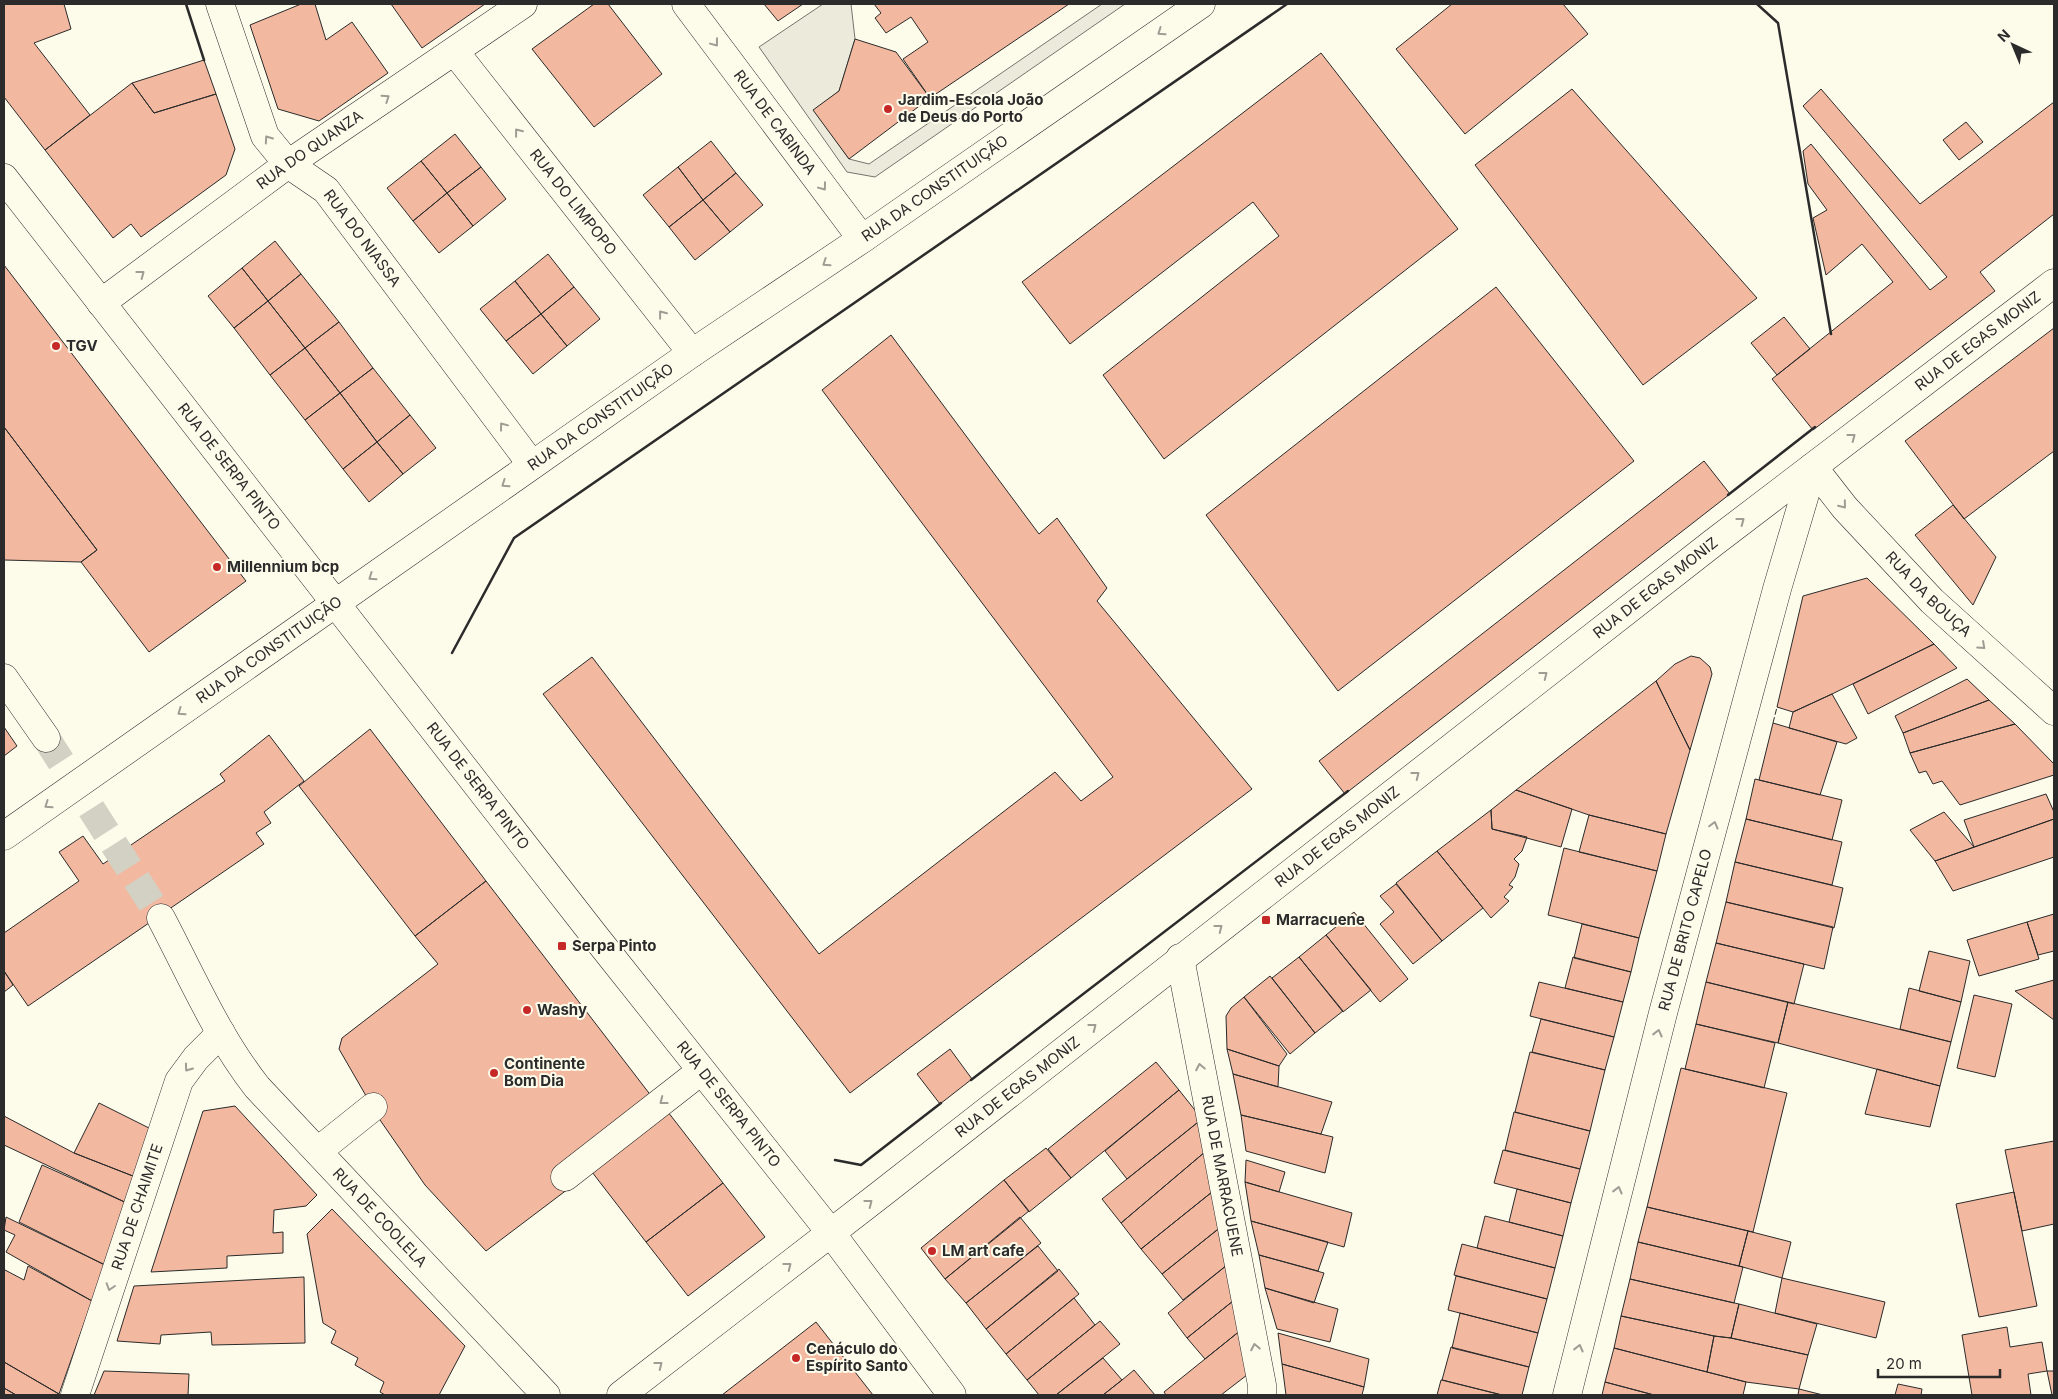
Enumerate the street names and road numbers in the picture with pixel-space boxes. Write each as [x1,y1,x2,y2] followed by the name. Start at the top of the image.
[730,66,821,178] street label: RUA DE CABINDA
[253,106,366,193] street label: RUA DO QUANZA
[858,131,1012,245] street label: RUA DA CONSTITUIÇÃO
[526,145,621,259] street label: RUA DO LIMPOPO
[320,185,405,290] street label: RUA DO NIASSA
[1911,287,2044,395] street label: RUA DE EGAS MONIZ
[524,359,677,474] street label: RUA DA CONSTITUIÇÃO
[174,399,285,534] street label: RUA DE SERPA PINTO
[1589,533,1721,642] street label: RUA DE EGAS MONIZ
[1882,547,1975,641] street label: RUA DA BOUÇA
[192,592,346,707] street label: RUA DA CONSTITUIÇÃO
[423,718,534,853] street label: RUA DE SERPA PINTO
[1271,782,1403,891] street label: RUA DE EGAS MONIZ
[1654,847,1716,1013] street label: RUA DE BRITO CAPELO
[951,1032,1083,1141] street label: RUA DE EGAS MONIZ
[673,1037,785,1171] street label: RUA DE SERPA PINTO
[1198,1094,1247,1258] street label: RUA DE MARRACUENE
[107,1141,167,1273] street label: RUA DE CHAIMITE
[329,1164,431,1271] street label: RUA DE COOLELA

